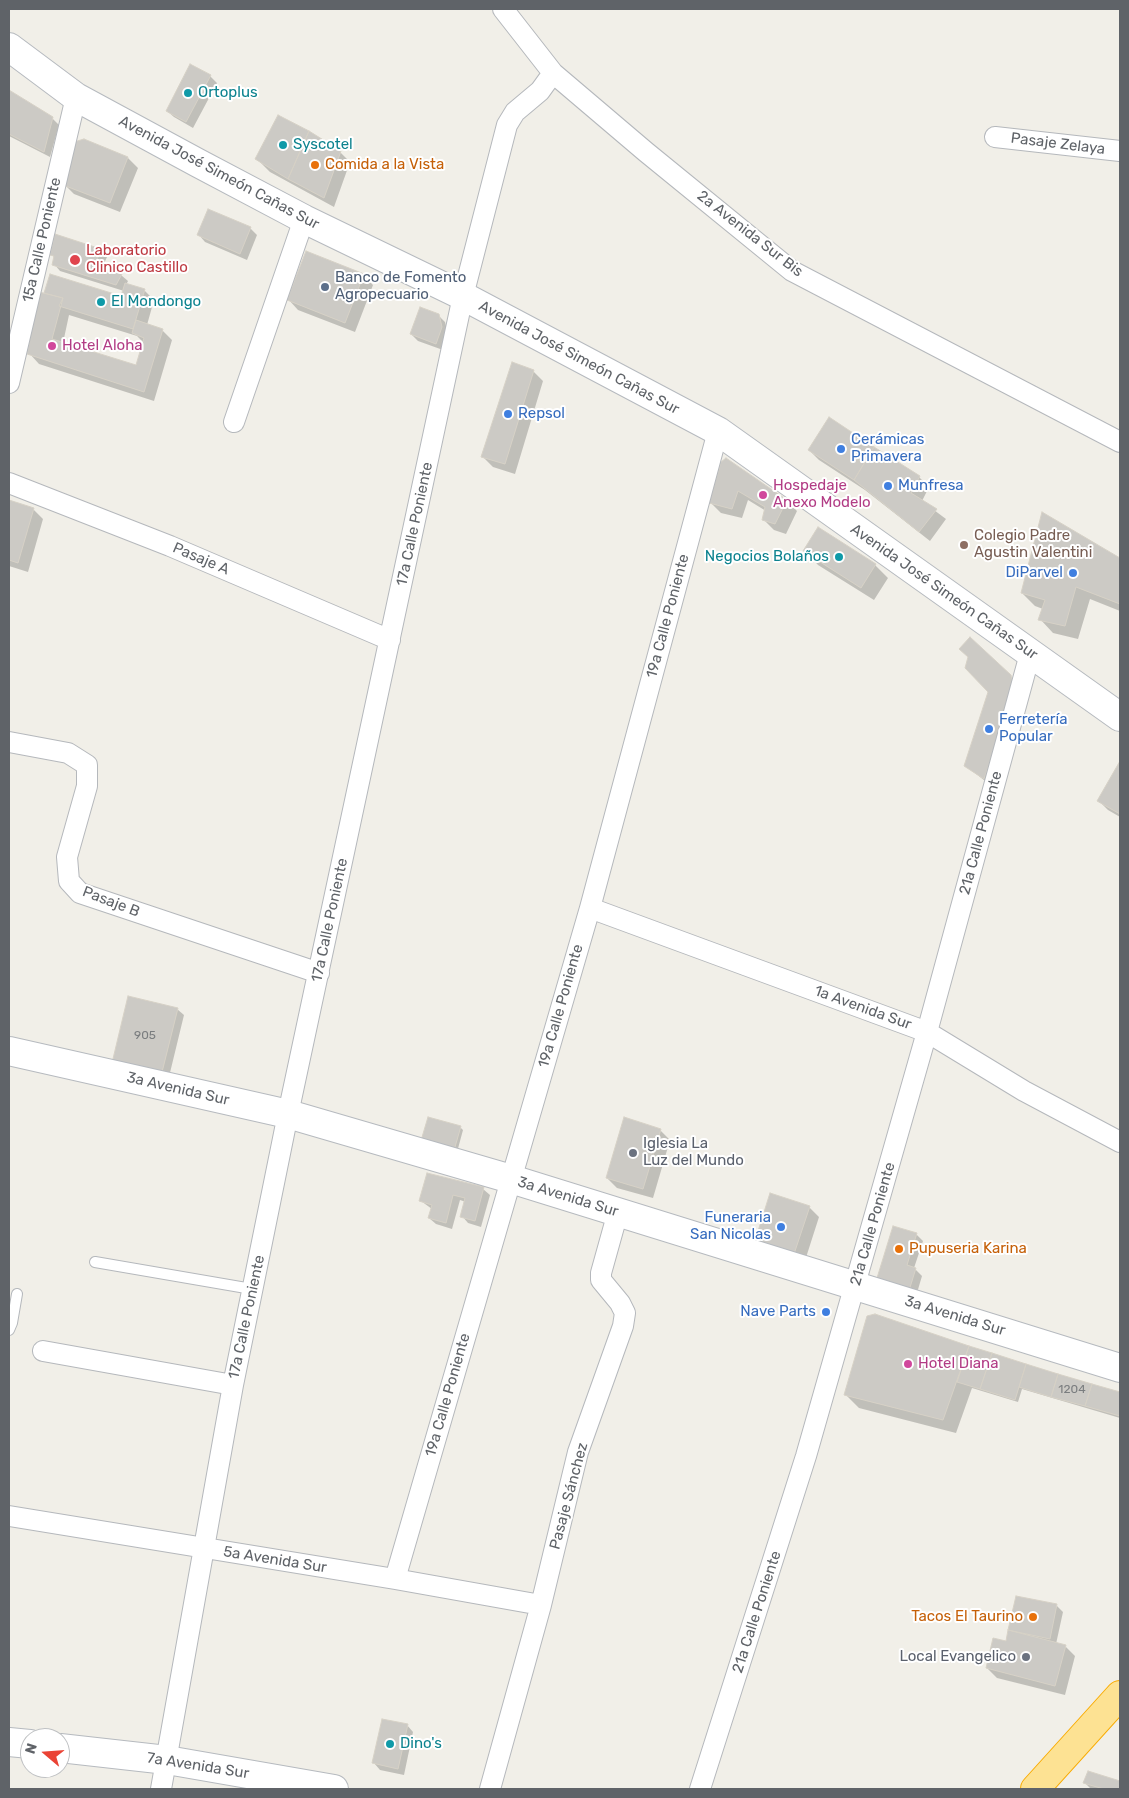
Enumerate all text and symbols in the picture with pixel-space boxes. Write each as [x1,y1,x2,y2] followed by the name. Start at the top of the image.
[198,84,258,102] place label: Ortoplus
[182,87,194,99] marker: Ortoplus
[116,112,322,234] street label: Avenida José Simeón Cañas Sur
[1010,129,1106,159] street label: Pasaje Zelaya
[293,136,353,154] place label: Syscotel
[277,139,289,151] marker: Syscotel
[325,156,444,174] place label: Comida a la Vista
[309,159,321,171] marker: Comida a la Vista
[19,176,65,304] street label: 15a Calle Poniente
[693,187,807,281] street label: 2a Avenida Sur Bis
[86,242,188,277] place label: Laboratorio Clinico Castillo
[68,253,82,267] marker: Laboratorio Clinico Castillo
[335,269,466,304] place label: Banco de Fomento Agropecuario
[319,281,331,293] marker: Banco de Fomento Agropecuario
[111,293,201,311] place label: El Mondongo
[95,296,107,308] marker: El Mondongo
[476,297,682,419] street label: Avenida José Simeón Cañas Sur
[62,337,143,355] place label: Hotel Aloha
[46,340,58,352] marker: Hotel Aloha
[518,405,565,423] place label: Repsol
[502,408,514,420] marker: Repsol
[851,431,924,466] place label: Cerámicas Primavera
[835,443,847,455] marker: Cerámicas Primavera
[393,460,437,588] street label: 17a Calle Poniente
[773,477,871,512] place label: Hospedaje Anexo Modelo
[898,477,964,495] place label: Munfresa
[882,480,894,492] marker: Munfresa
[757,489,769,501] marker: Hospedaje Anexo Modelo
[847,520,1041,664] street label: Avenida José Simeón Cañas Sur
[974,527,1092,562] place label: Colegio Padre Agustin Valentini
[170,539,232,579] street label: Pasaje A
[958,539,970,551] marker: Colegio Padre Agustin Valentini
[705,548,829,566] place label: Negocios Bolaños
[833,551,845,563] marker: Negocios Bolaños
[643,552,693,680] street label: 19a Calle Poniente
[1005,564,1063,582] place label: DiParvel
[1067,567,1079,579] marker: DiParvel
[999,711,1067,746] place label: Ferretería Popular
[983,723,995,735] marker: Ferretería Popular
[956,769,1006,897] street label: 21a Calle Poniente
[308,856,352,984] street label: 17a Calle Poniente
[80,883,142,921] street label: Pasaje B
[535,942,587,1070] street label: 19a Calle Poniente
[812,982,914,1034] street label: 1a Avenida Sur
[134,1029,156,1043] house number: 905
[125,1068,231,1110] street label: 3a Avenida Sur
[643,1135,744,1170] place label: Iglesia La Luz del Mundo
[627,1147,639,1159] marker: Iglesia La Luz del Mundo
[847,1160,899,1288] street label: 21a Calle Poniente
[515,1173,621,1221] street label: 3a Avenida Sur
[690,1209,771,1244] place label: Funeraria San Nicolas
[775,1221,787,1233] marker: Funeraria San Nicolas
[909,1240,1027,1258] place label: Pupuseria Karina
[893,1243,905,1255] marker: Pupuseria Karina
[225,1253,269,1381] street label: 17a Calle Poniente
[902,1292,1008,1340] street label: 3a Avenida Sur
[740,1303,816,1321] place label: Nave Parts
[820,1306,832,1318] marker: Nave Parts
[422,1331,474,1459] street label: 19a Calle Poniente
[918,1355,998,1373] place label: Hotel Diana
[902,1358,914,1370] marker: Hotel Diana
[1058,1383,1086,1397] house number: 1204
[546,1441,592,1551] street label: Pasaje Sánchez
[222,1543,328,1577] street label: 5a Avenida Sur
[729,1549,785,1675] street label: 21a Calle Poniente
[911,1608,1023,1626] place label: Tacos El Taurino
[1027,1611,1039,1623] marker: Tacos El Taurino
[899,1648,1016,1666] place label: Local Evangelico
[1020,1651,1032,1663] marker: Local Evangelico
[20,1728,70,1778] north arrow
[400,1735,442,1753] place label: Dino's
[384,1738,396,1750] marker: Dino's
[22,1741,41,1756] text: N
[146,1749,250,1783] street label: 7a Avenida Sur

